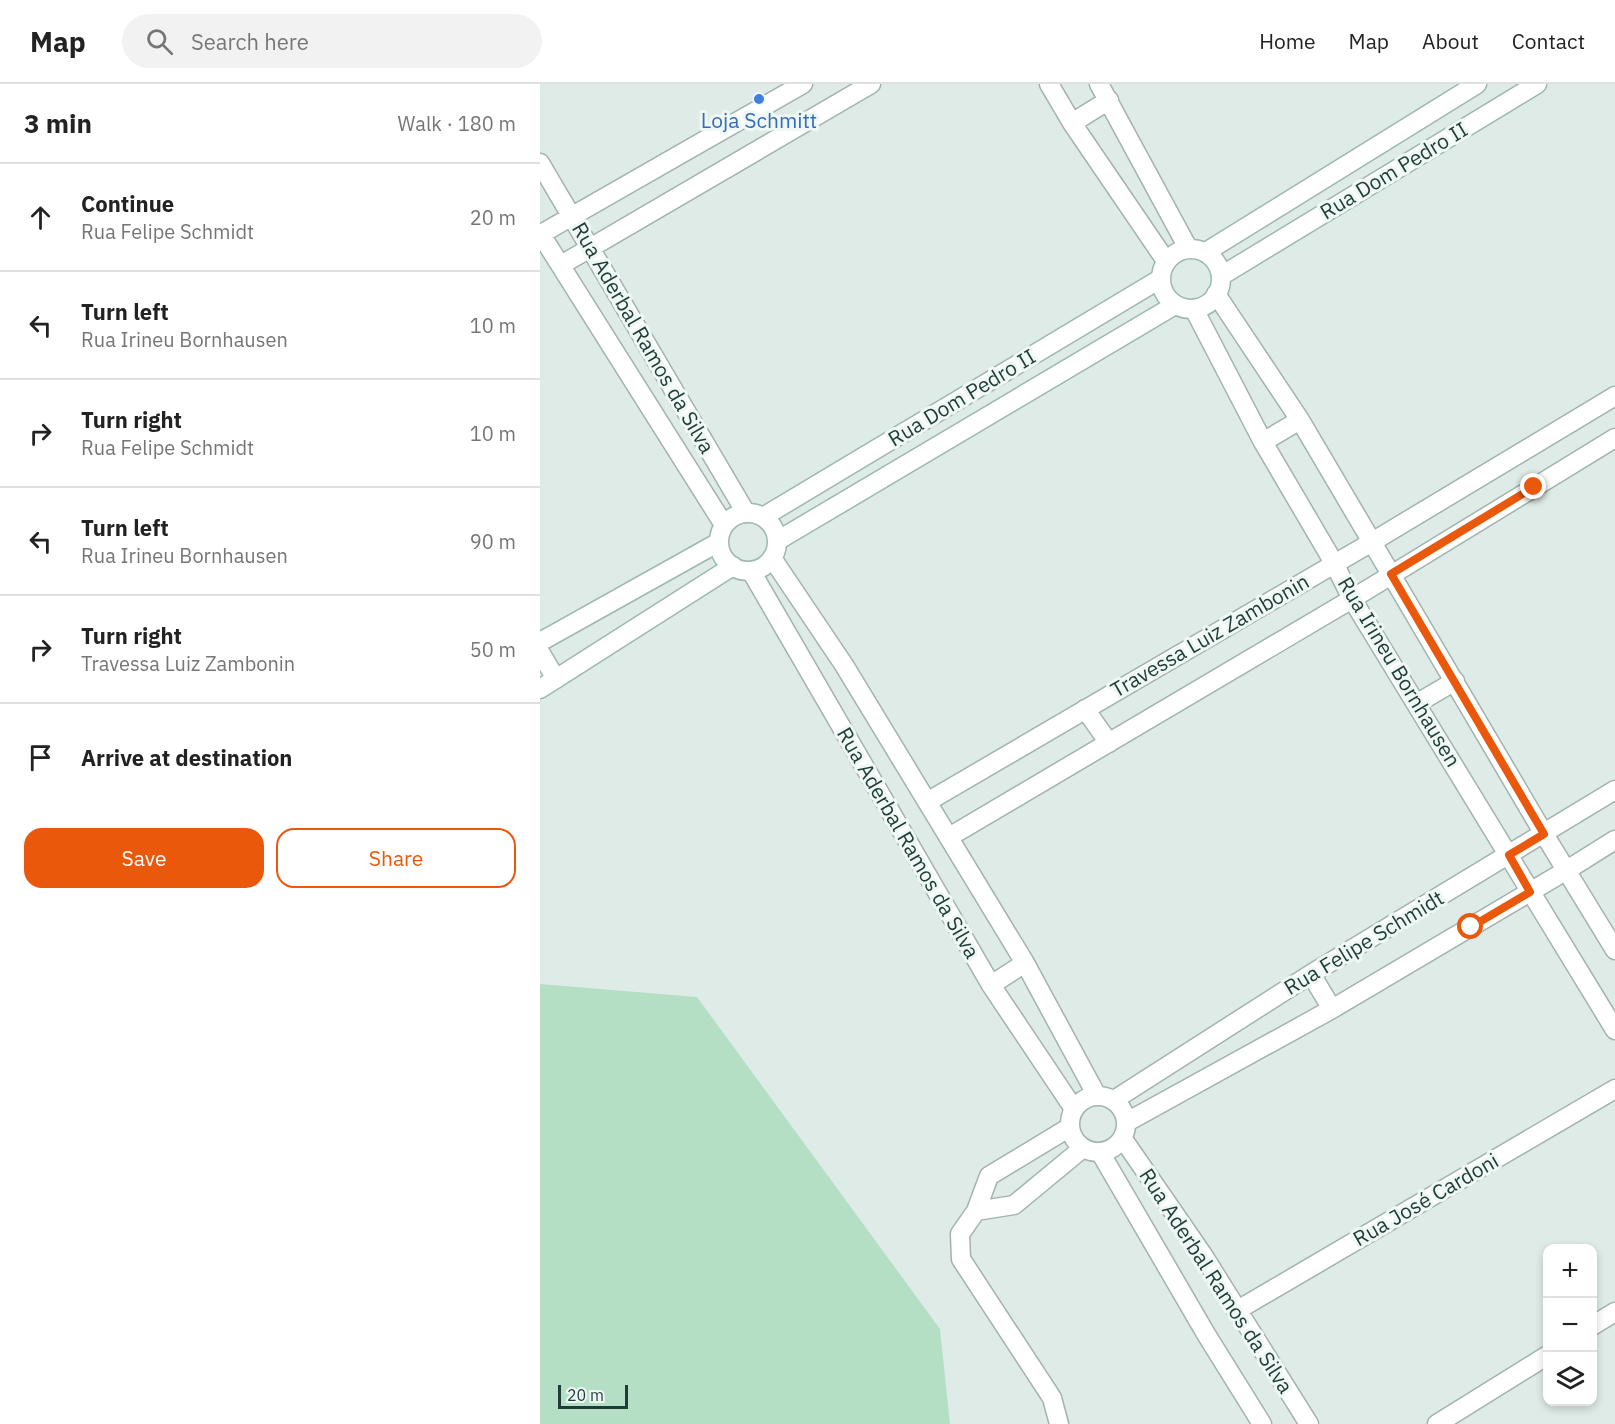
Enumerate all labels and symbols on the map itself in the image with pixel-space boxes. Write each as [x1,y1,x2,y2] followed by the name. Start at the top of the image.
[752,92,766,106] marker: Loja Schmitt
[701,106,817,134] place label: Loja Schmitt
[1314,115,1473,225] street label: Rua Dom Pedro II
[566,217,722,458] street label: Rua Aderbal Ramos da Silva
[882,342,1041,452] street label: Rua Dom Pedro II
[1520,473,1546,499] route end
[1105,567,1314,703] street label: Travessa Luiz Zambonin
[1332,571,1468,772] street label: Rua Irineu Bornhausen
[831,722,987,963] street label: Rua Aderbal Ramos da Silva
[1278,883,1449,1001] street label: Rua Felipe Schmidt
[1457,913,1483,939] route start
[1348,1146,1503,1252] street label: Rua José Cardoni
[1134,1163,1300,1398] street label: Rua Aderbal Ramos da Silva
[558,1382,628,1410] scale bar

